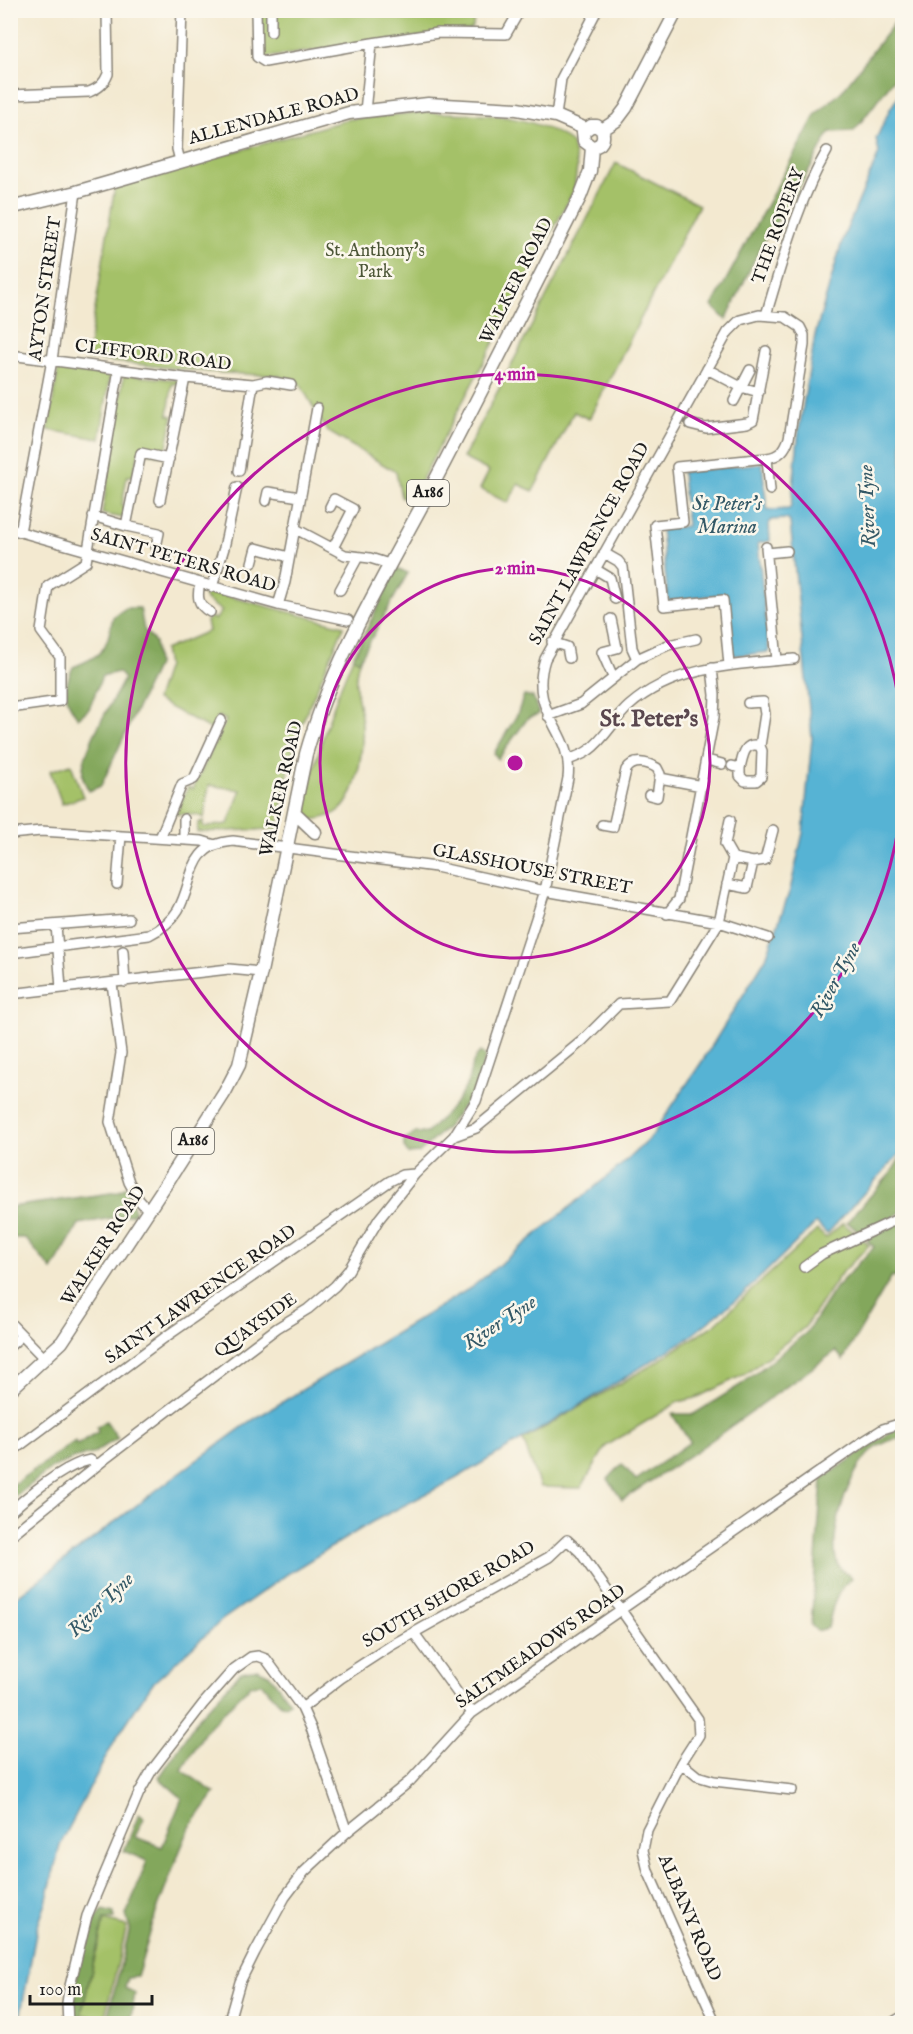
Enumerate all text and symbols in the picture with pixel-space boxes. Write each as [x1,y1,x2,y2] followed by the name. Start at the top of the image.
[185,83,362,151] street label: ALLENDALE ROAD
[747,164,811,287] street label: THE ROPERY
[475,214,559,348] street label: WALKER ROAD
[24,215,68,364] street label: AYTON STREET
[325,240,425,284] park label: St. Anthony's Park
[73,335,233,377] street label: CLIFFORD ROAD
[494,364,536,387] text: 4 min
[525,439,655,649] street label: SAINT LAWRENCE ROAD
[854,464,882,548] water label: River Tyne
[407,480,449,506] road number: A186
[692,492,762,540] water label: St Peter's Marina
[88,524,278,598] street label: SAINT PETERS ROAD
[495,558,536,581] text: 2 min
[600,704,699,735] district label: St. Peter's
[255,719,309,859] street label: WALKER ROAD
[505,753,525,773] centre of rings
[430,839,634,901] street label: GLASSHOUSE STREET
[805,938,867,1022] water label: River Tyne
[172,1128,214,1154] road number: A186
[57,1182,151,1310] street label: WALKER ROAD
[101,1220,301,1370] street label: SAINT LAWRENCE ROAD
[210,1288,302,1364] street label: QUAYSIDE
[459,1290,542,1356] water label: River Tyne
[359,1536,539,1654] street label: SOUTH SHORE ROAD
[63,1567,140,1643] water label: River Tyne
[452,1580,630,1714] street label: SALTMEADOWS ROAD
[652,1850,726,1985] street label: ALBANY ROAD
[30,1968,152,2006] scale bar
[39,1979,81,2002] text: 100 m

